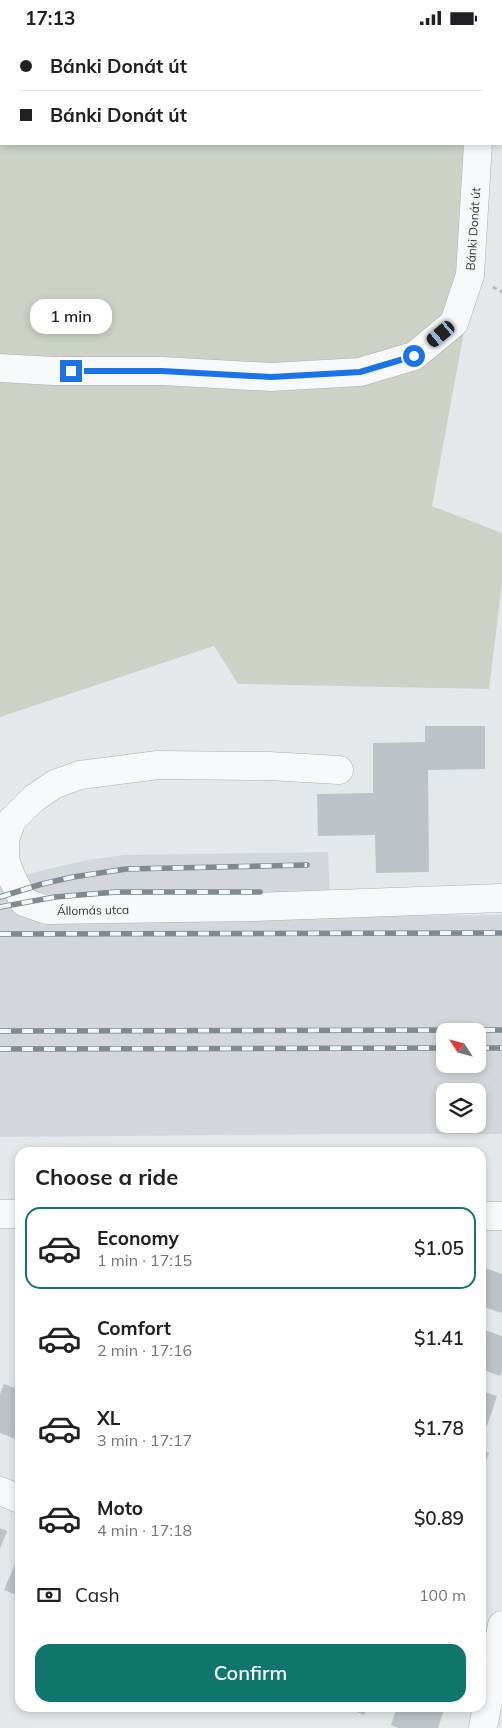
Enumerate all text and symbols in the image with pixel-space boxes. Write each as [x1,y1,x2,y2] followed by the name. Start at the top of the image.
[25,6,75,30] text: 17:13
[50,54,187,78] text: Bánki Donát út
[50,103,187,127] text: Bánki Donát út
[463,187,483,271] street label: Bánki Donát út
[30,299,112,333] callout: 1 min
[50,306,92,326] text: 1 min
[424,319,457,349] car
[403,345,425,367] route start
[60,360,82,382] route end
[57,902,129,918] street label: Állomás utca
[436,1023,486,1073] north arrow
[436,1023,486,1133] map controls
[436,1083,486,1133] button: layers
[35,1163,178,1191] text: Choose a ride
[37,1226,82,1271] icon: car
[97,1226,179,1250] text: Economy
[414,1236,464,1260] text: $1.05
[97,1250,192,1270] text: 1 min · 17:15
[37,1316,82,1361] icon: car
[97,1316,171,1340] text: Comfort
[414,1326,464,1350] text: $1.41
[97,1340,192,1360] text: 2 min · 17:16
[37,1406,82,1451] icon: car
[97,1406,120,1430] text: XL
[414,1416,464,1440] text: $1.78
[97,1430,192,1450] text: 3 min · 17:17
[37,1496,82,1541] icon: car
[97,1496,143,1520] text: Moto
[414,1506,464,1530] text: $0.89
[97,1520,192,1540] text: 4 min · 17:18
[35,1581,63,1609] icon: cash
[75,1583,120,1607] text: Cash
[419,1585,466,1605] text: 100 m
[35,1644,466,1702] button: Confirm

